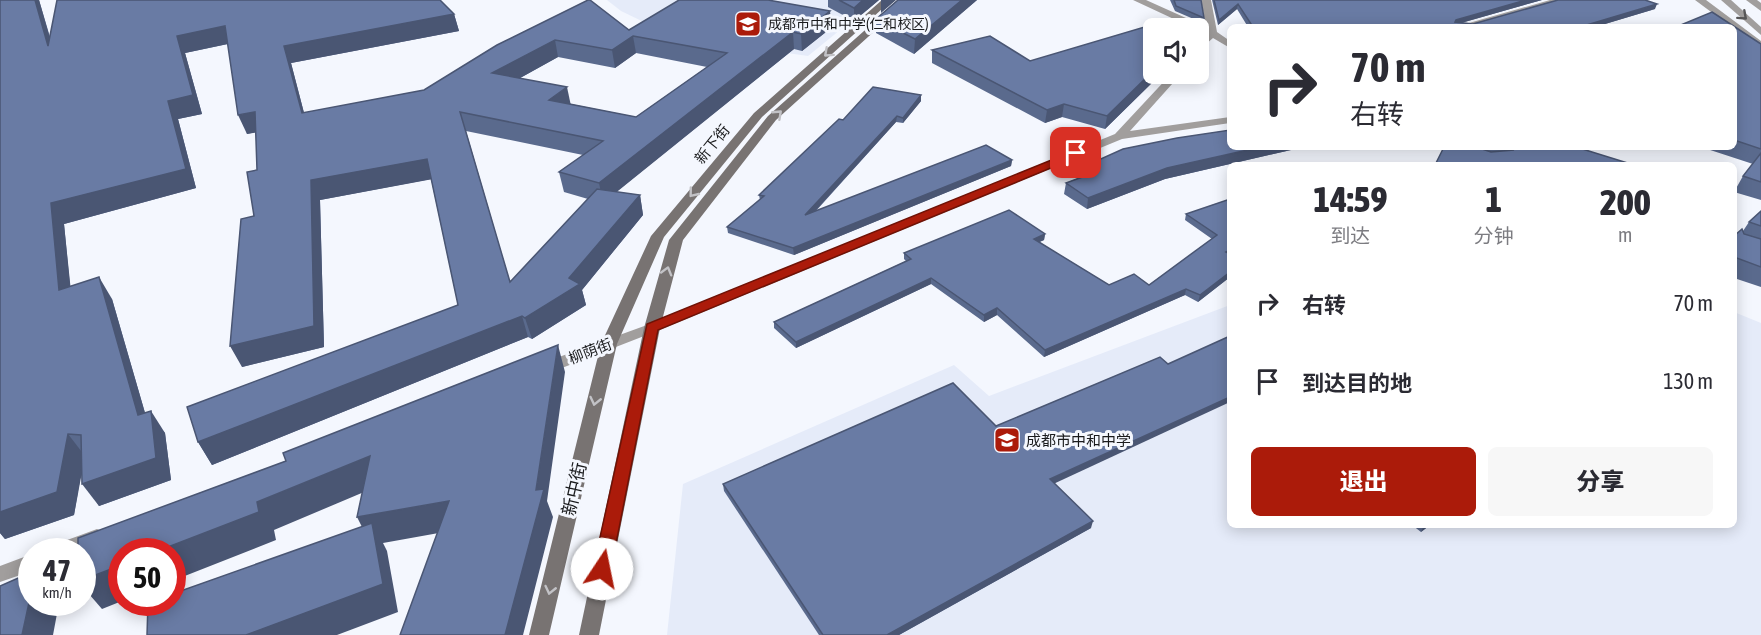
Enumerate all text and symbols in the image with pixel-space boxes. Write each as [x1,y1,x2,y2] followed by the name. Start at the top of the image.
[733,9,763,39] school or university icon: 成都市中和中学(仁和校区)
[1737,9,1747,20] one-way arrow
[768,16,929,32] place label: 成都市中和中学(仁和校区)
[1143,18,1209,84] map controls
[1143,18,1209,84] button: sound
[1350,43,1425,91] text: 70 m
[824,46,834,57] one-way arrow
[1251,48,1329,126] icon: right
[1350,99,1404,130] text: 右转
[771,110,782,121] one-way arrow
[691,121,733,167] street label: 新下街
[1050,127,1101,178] pin
[1059,136,1092,169] icon: arrive
[1313,178,1387,220] text: 14:59
[1485,178,1502,220] text: 1
[1600,181,1651,223] text: 200
[690,186,701,197] one-way arrow
[1618,223,1633,246] text: m
[1330,224,1370,247] text: 到达
[1474,224,1514,247] text: 分钟
[660,266,672,277] one-way arrow
[1251,287,1284,320] icon: right
[1673,290,1713,316] text: 70 m
[1302,292,1346,318] text: 右转
[566,335,614,367] street label: 柳荫街
[1251,365,1284,398] icon: arrive
[1663,368,1713,394] text: 130 m
[1302,370,1412,396] text: 到达目的地
[590,396,603,406] one-way arrow
[992,425,1022,455] school or university icon: 成都市中和中学
[1026,432,1131,449] place label: 成都市中和中学
[1251,447,1476,516] button: 退出
[1488,447,1713,516] button: 分享
[558,460,590,518] street label: 新中街
[570,537,634,601] position arrow
[108,538,186,616] speed limit sign: 50
[43,553,71,587] text: 47
[42,584,72,601] text: km/h
[544,585,557,595] one-way arrow

